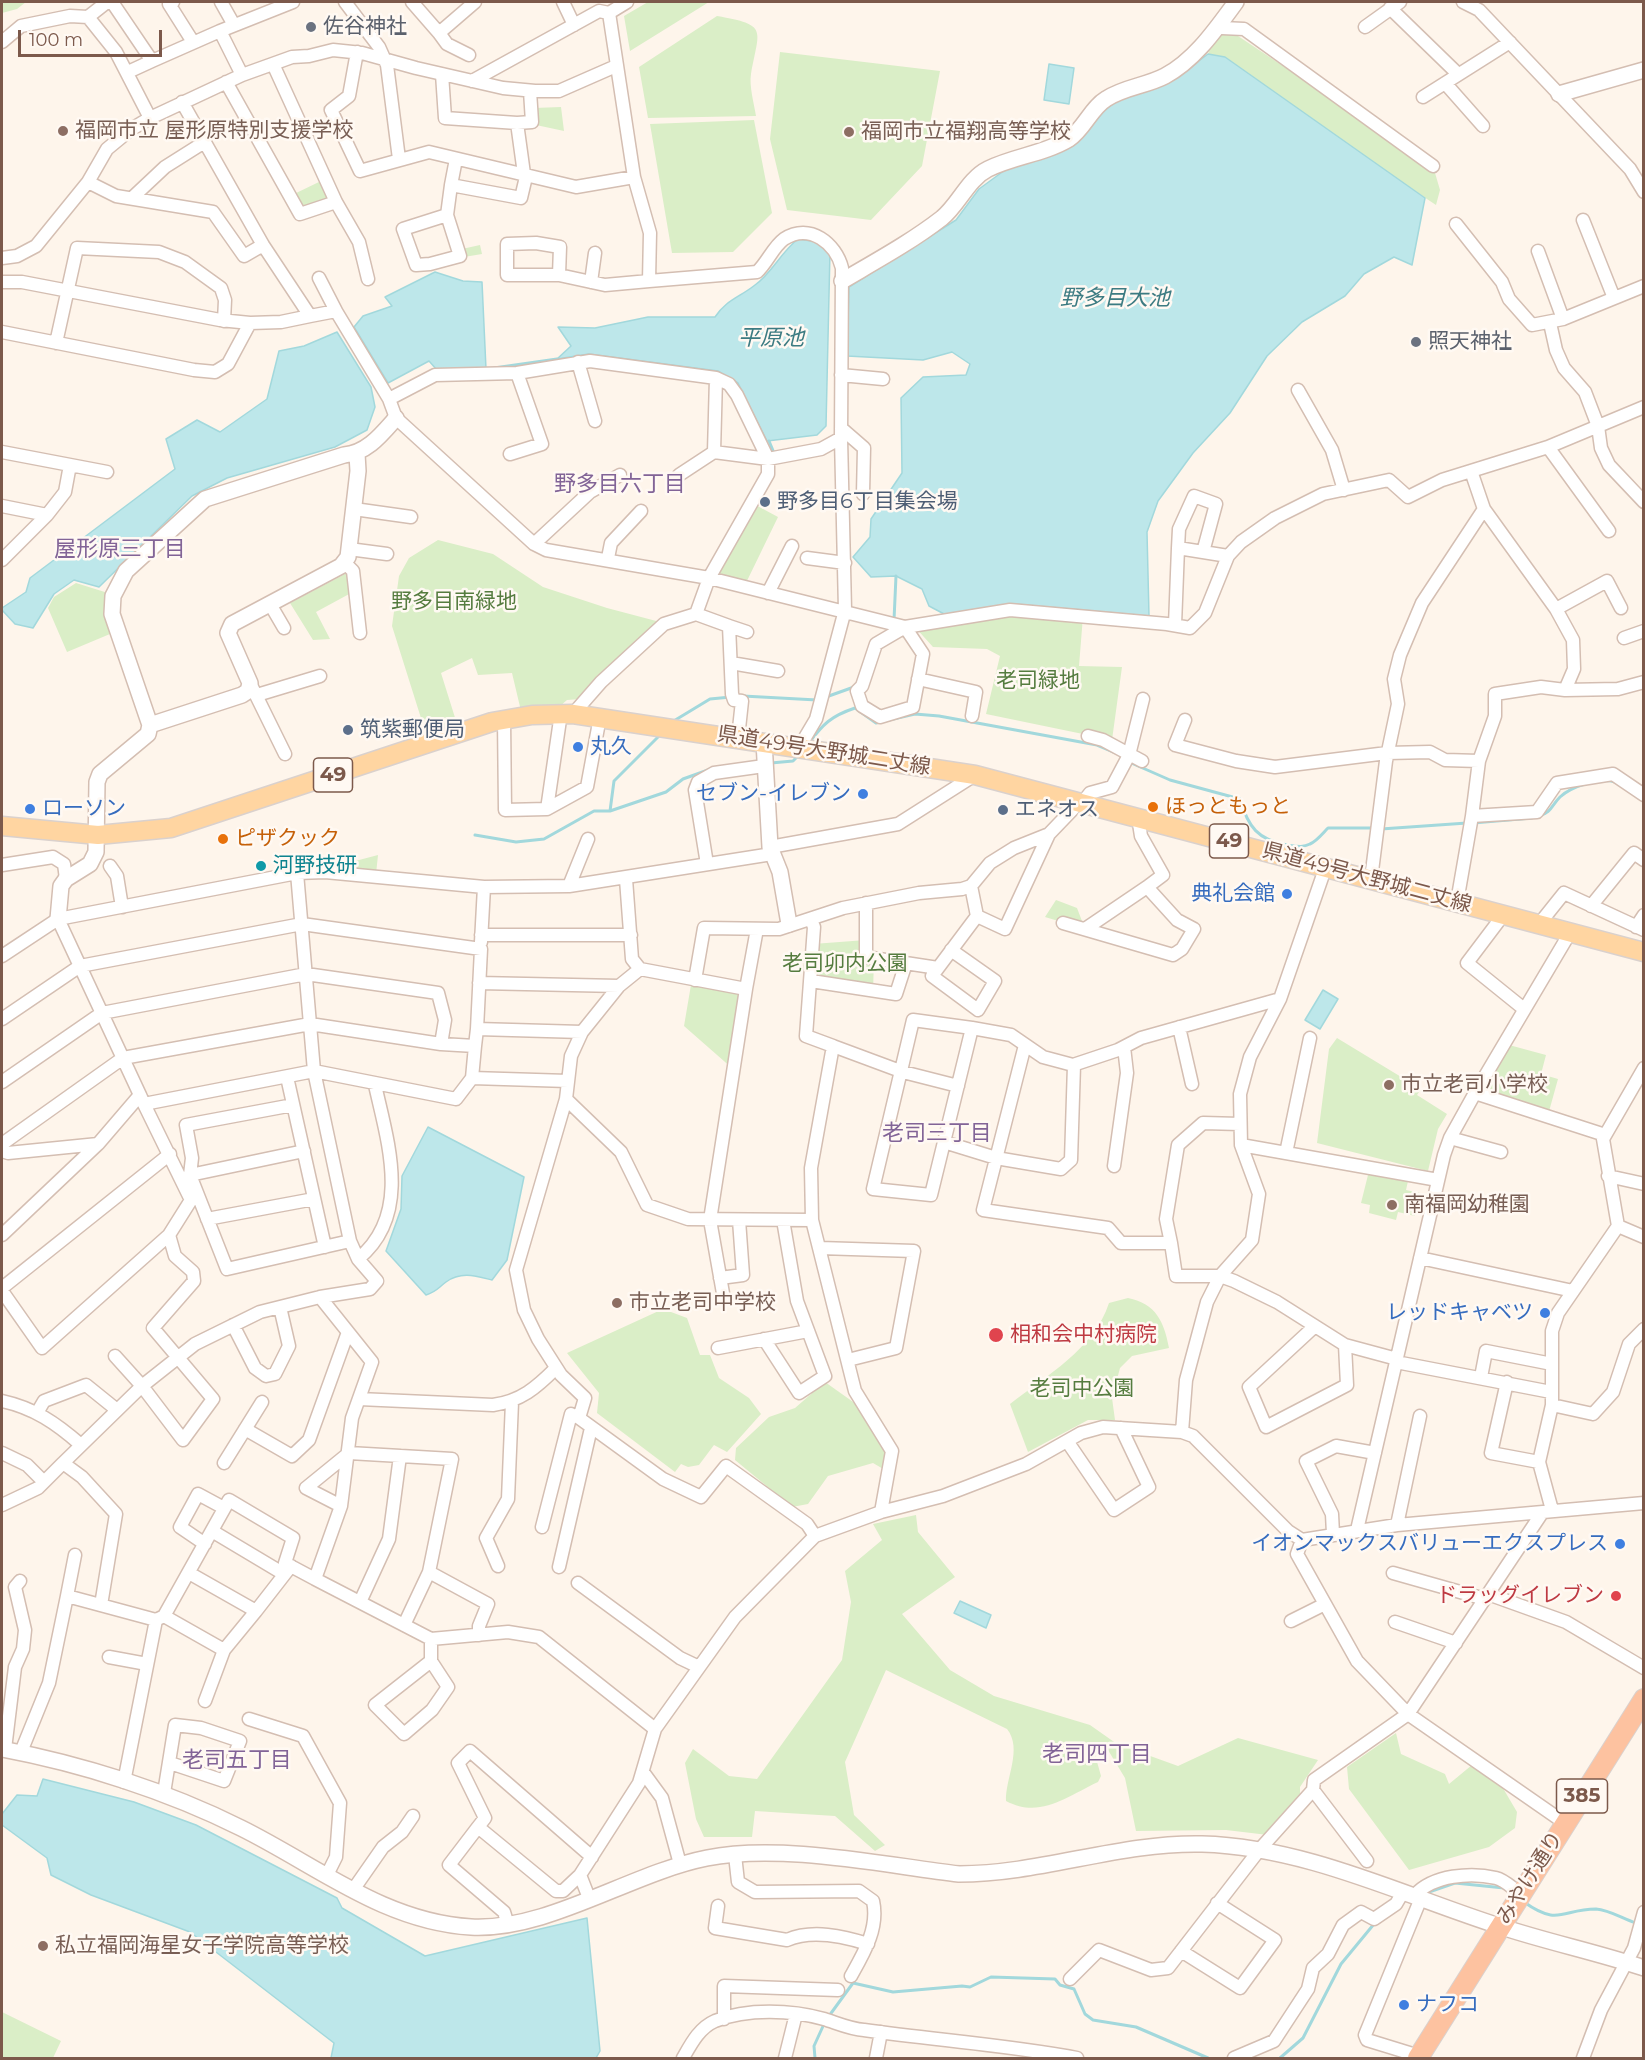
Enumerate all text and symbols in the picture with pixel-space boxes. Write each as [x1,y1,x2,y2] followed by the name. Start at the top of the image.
[323,14,407,40] place label: 佐谷神社
[21,18,165,56] scale bar
[304,20,318,34] marker: 佐谷神社
[29,29,83,51] text: 100 m
[75,118,354,144] place label: 福岡市立 屋形原特別支援学校
[861,119,1071,145] place label: 福岡市立福翔高等学校
[56,124,70,138] marker: 福岡市立 屋形原特別支援学校
[842,125,856,139] marker: 福岡市立福翔高等学校
[1060,286,1170,312] water label: 野多目大池
[738,326,804,352] water label: 平原池
[1428,329,1512,355] place label: 照天神社
[1409,335,1423,349] marker: 照天神社
[554,472,686,498] district label: 野多目六丁目
[777,489,958,515] place label: 野多目6丁目集会場
[758,495,772,509] marker: 野多目6丁目集会場
[54,537,186,563] district label: 屋形原三丁目
[391,589,517,615] park label: 野多目南緑地
[996,668,1080,694] park label: 老司緑地
[360,717,465,743] place label: 筑紫郵便局
[716,722,932,780] street label: 県道49号大野城二丈線
[341,723,355,737] marker: 筑紫郵便局
[590,734,632,760] place label: 丸久
[571,740,585,754] marker: 丸久
[314,758,352,792] road number: 49
[696,781,851,807] place label: セブン-イレブン
[856,787,870,801] marker: セブン-イレブン
[1165,794,1291,820] place label: ほっともっと
[42,796,126,822] place label: ローソン
[1015,797,1099,823] place label: エネオス
[1146,800,1160,814] marker: ほっともっと
[23,802,37,816] marker: ローソン
[996,803,1010,817] marker: エネオス
[1210,824,1248,858] road number: 49
[235,826,340,852] place label: ピザクック
[216,832,230,846] marker: ピザクック
[1260,838,1474,918] street label: 県道49号大野城二丈線
[273,853,357,879] place label: 河野技研
[254,859,268,873] marker: 河野技研
[1191,881,1275,907] place label: 典礼会館
[1280,887,1294,901] marker: 典礼会館
[782,951,908,977] park label: 老司卯内公園
[1401,1072,1548,1098] place label: 市立老司小学校
[1382,1078,1396,1092] marker: 市立老司小学校
[882,1121,992,1147] district label: 老司三丁目
[1404,1192,1530,1218] place label: 南福岡幼稚園
[1385,1198,1399,1212] marker: 南福岡幼稚園
[629,1290,776,1316] place label: 市立老司中学校
[610,1296,624,1310] marker: 市立老司中学校
[1386,1300,1533,1326] place label: レッドキャベツ
[1538,1306,1552,1320] marker: レッドキャベツ
[1010,1322,1157,1348] place label: 相和会中村病院
[987,1326,1005,1344] marker: 相和会中村病院
[1030,1376,1134,1402] park label: 老司中公園
[1251,1531,1608,1557] place label: イオンマックスバリューエクスプレス
[1613,1537,1627,1551] marker: イオンマックスバリューエクスプレス
[1436,1583,1604,1609] place label: ドラッグイレブン
[1609,1589,1623,1603] marker: ドラッグイレブン
[1042,1742,1152,1768] district label: 老司四丁目
[182,1748,292,1774] district label: 老司五丁目
[1556,1779,1608,1813] road number: 385
[1491,1827,1569,1929] street label: みやけ通り
[55,1933,349,1959] place label: 私立福岡海星女子学院高等学校
[36,1939,50,1953] marker: 私立福岡海星女子学院高等学校
[1416,1992,1479,2018] place label: ナフコ
[1397,1998,1411,2012] marker: ナフコ

